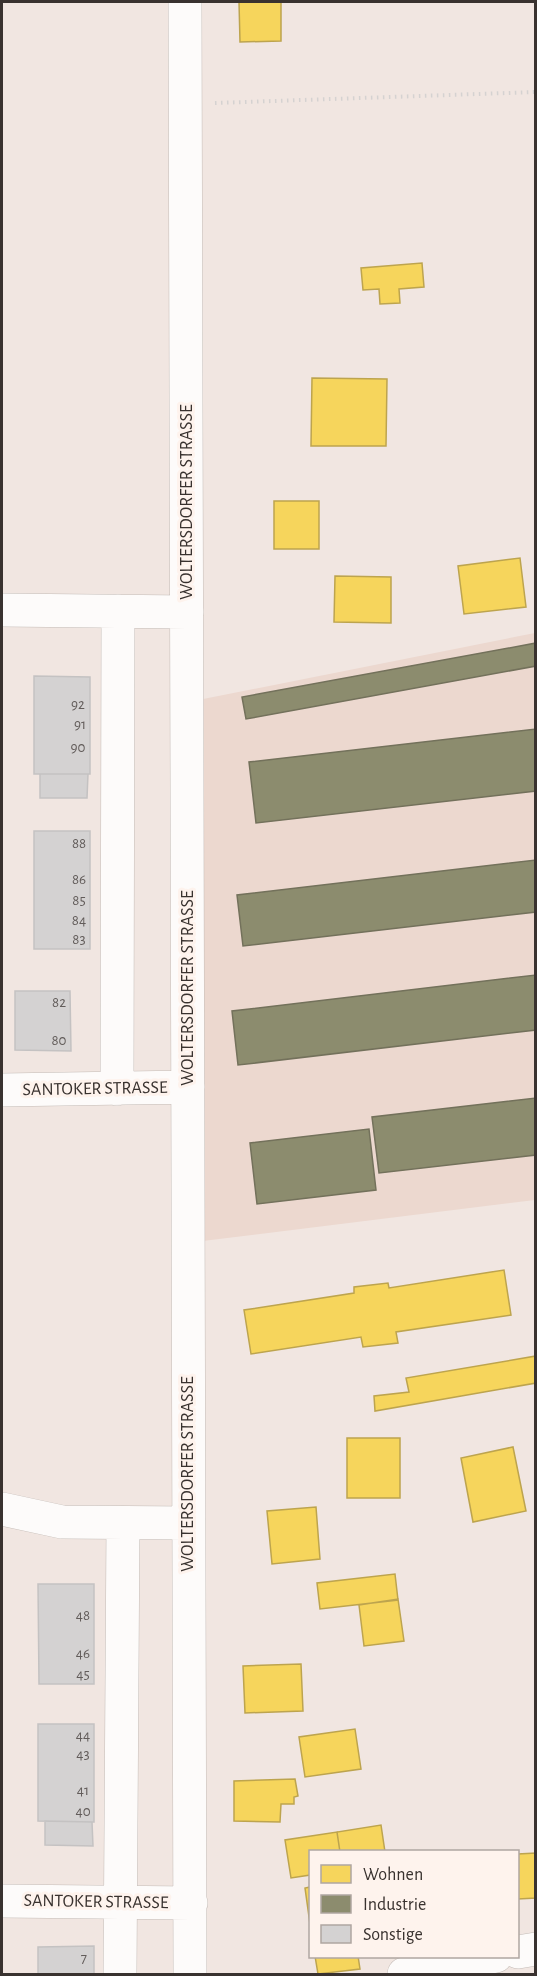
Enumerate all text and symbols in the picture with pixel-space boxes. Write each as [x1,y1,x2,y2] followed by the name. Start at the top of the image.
[178,404,196,600] street label: WOLTERSDORFER STRASSE
[71,697,85,712] house number: 92
[74,717,86,732] house number: 91
[71,740,86,755] house number: 90
[72,836,86,851] house number: 88
[72,872,86,887] house number: 86
[179,890,197,1086] street label: WOLTERSDORFER STRASSE
[72,893,86,908] house number: 85
[72,913,86,928] house number: 84
[72,932,86,947] house number: 83
[52,995,66,1010] house number: 82
[51,1033,67,1048] house number: 80
[22,1079,168,1099] street label: SANTOKER STRASSE
[179,1376,197,1572] street label: WOLTERSDORFER STRASSE
[76,1608,90,1623] house number: 48
[76,1646,90,1661] house number: 46
[76,1667,90,1682] house number: 45
[76,1728,90,1743] house number: 44
[76,1747,90,1762] house number: 43
[77,1783,89,1798] house number: 41
[75,1804,91,1819] house number: 40
[309,1850,519,1958] legend
[363,1866,423,1884] text: Wohnen
[23,1892,169,1912] street label: SANTOKER STRASSE
[363,1896,426,1914] text: Industrie
[363,1926,423,1944] text: Sonstige
[81,1951,87,1966] house number: 7

